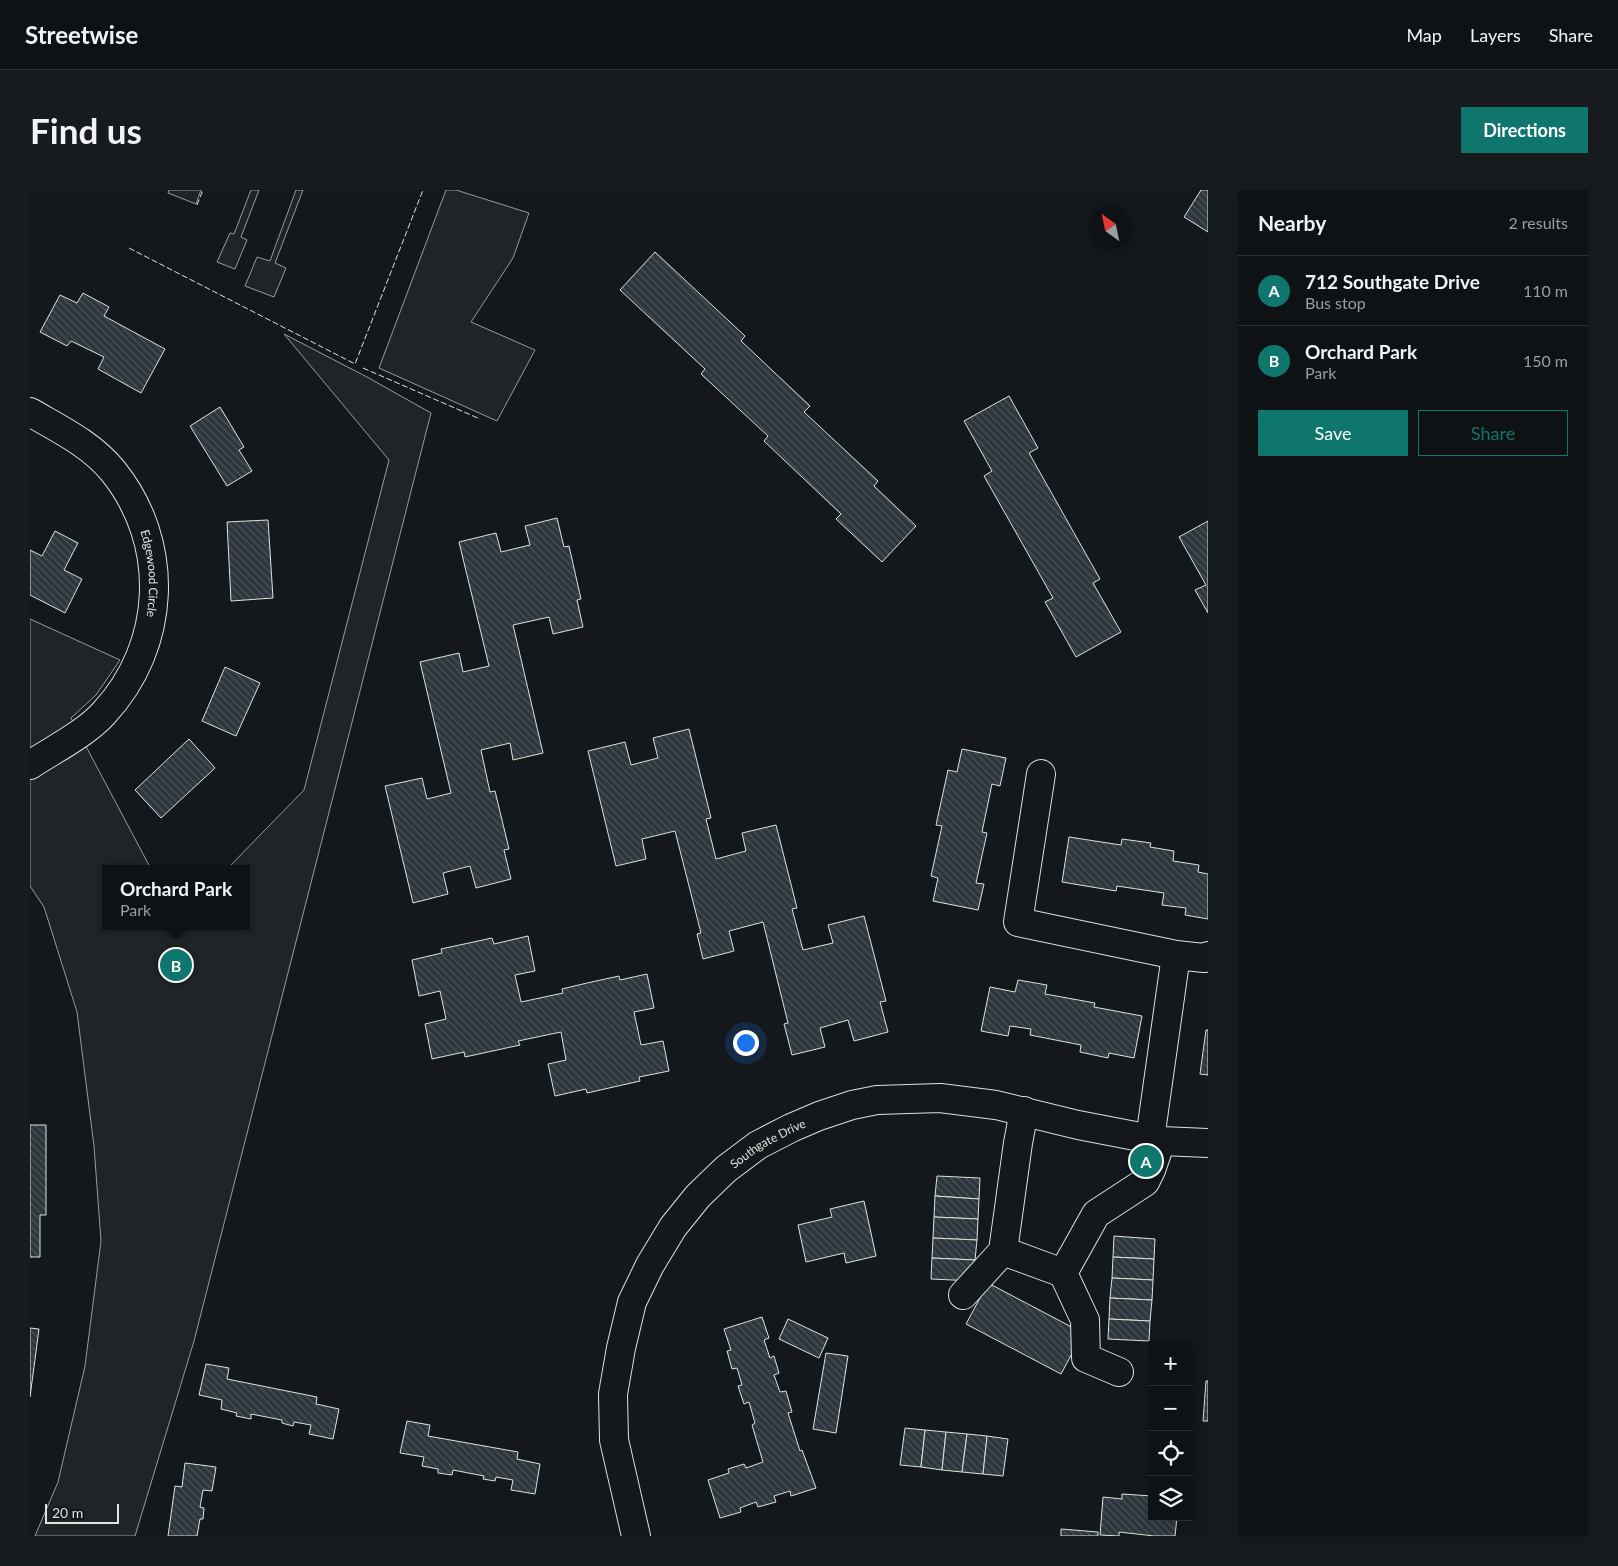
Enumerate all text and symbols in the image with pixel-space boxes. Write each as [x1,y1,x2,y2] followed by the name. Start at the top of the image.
[25,20,138,49] text: Streetwise
[1406,24,1442,46] text: Map
[1470,24,1521,46] text: Layers
[1549,24,1593,46] text: Share
[1461,107,1588,153] button: Directions
[30,109,142,151] text: Find us
[1088,205,1133,250] north arrow
[1258,210,1326,235] text: Nearby
[1508,213,1568,232] text: 2 results
[1305,270,1480,293] text: 712 Southgate Drive
[1268,281,1280,300] text: A
[1523,281,1568,300] text: 110 m
[1305,293,1366,312] text: Bus stop
[1305,340,1417,363] text: Orchard Park
[1269,351,1279,370] text: B
[1523,351,1568,370] text: 150 m
[1305,363,1336,382] text: Park
[1258,410,1408,456] button: Save
[1418,410,1568,456] button: Share
[138,528,162,618] street label: Edgewood Circle
[102,865,250,930] popup
[120,877,232,900] text: Orchard Park
[120,900,151,919] text: Park
[160,946,192,984] pin: B
[733,1030,759,1056] your location
[727,1115,808,1171] street label: Southgate Drive
[1130,1142,1162,1180] pin: A
[1148,1341,1193,1521] map controls
[1148,1341,1193,1386] button: +
[1148,1386,1193,1431] button: −
[1148,1431,1193,1476] button: locate
[1148,1476,1193,1521] button: layers
[45,1501,119,1524] scale bar
[52,1504,83,1521] text: 20 m

